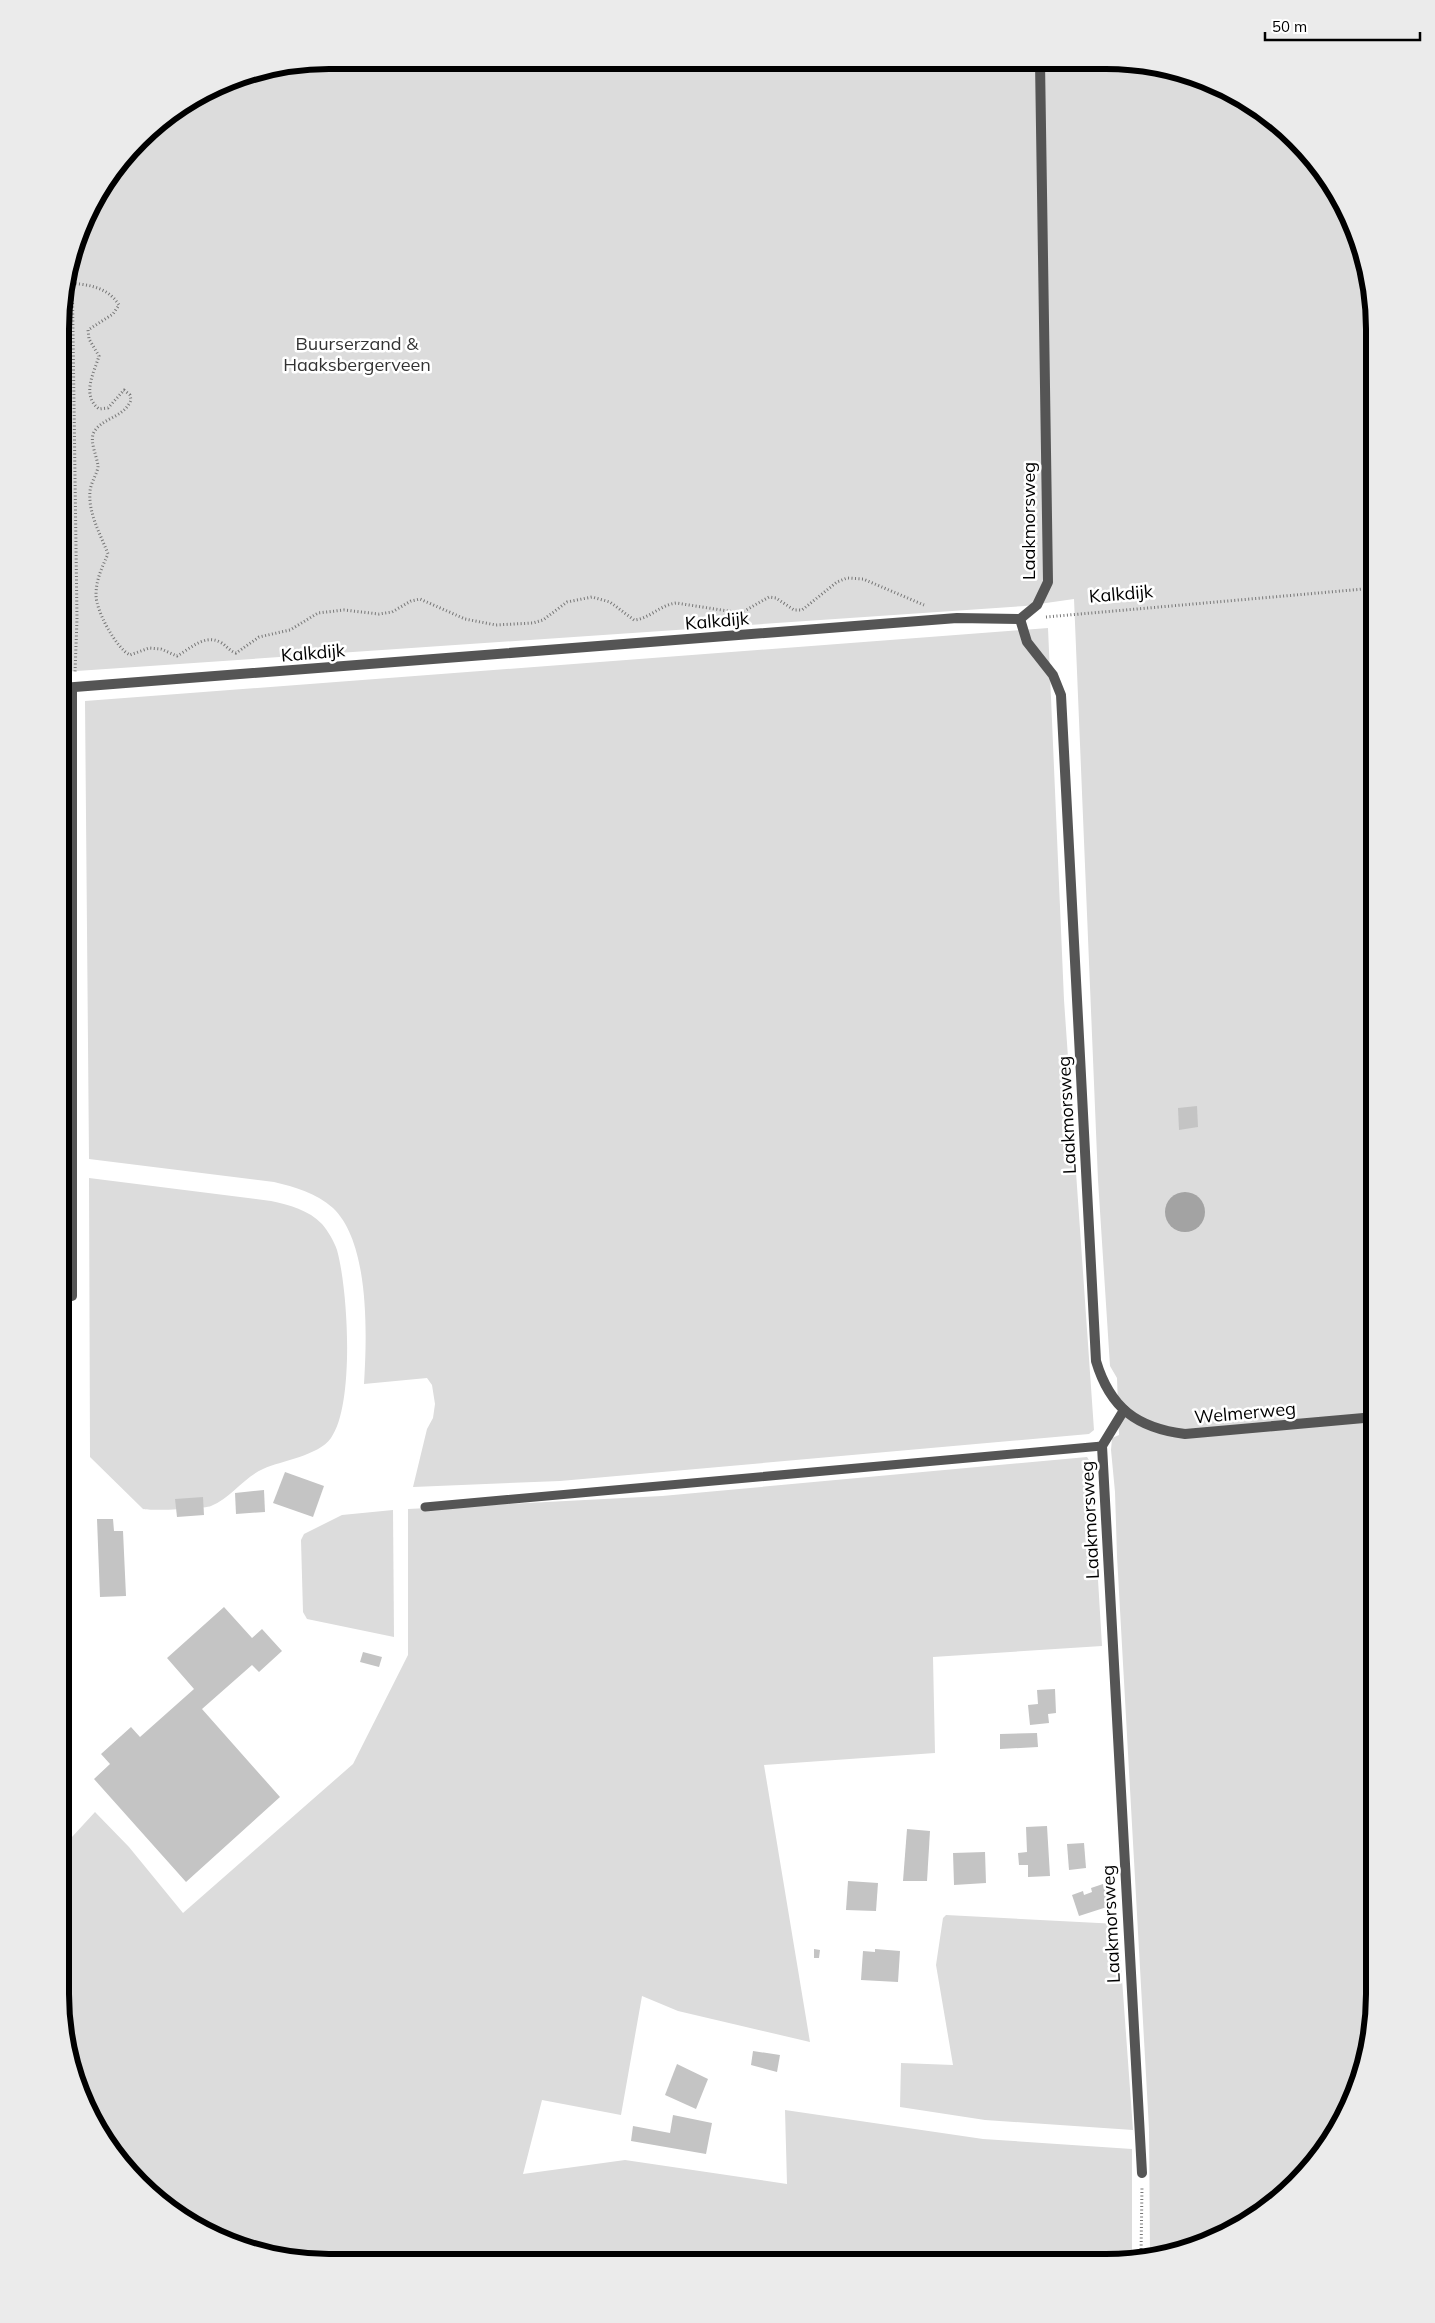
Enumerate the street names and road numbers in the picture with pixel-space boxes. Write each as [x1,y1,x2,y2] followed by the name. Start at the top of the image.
[1017,462,1040,580] street label: Laakmorsweg
[1088,579,1155,608] street label: Kalkdijk
[684,606,751,635] street label: Kalkdijk
[280,638,347,667] street label: Kalkdijk
[1052,1055,1081,1175] street label: Laakmorsweg
[1193,1397,1297,1428] street label: Welmerweg
[1075,1460,1104,1580] street label: Laakmorsweg
[1096,1864,1125,1984] street label: Laakmorsweg

